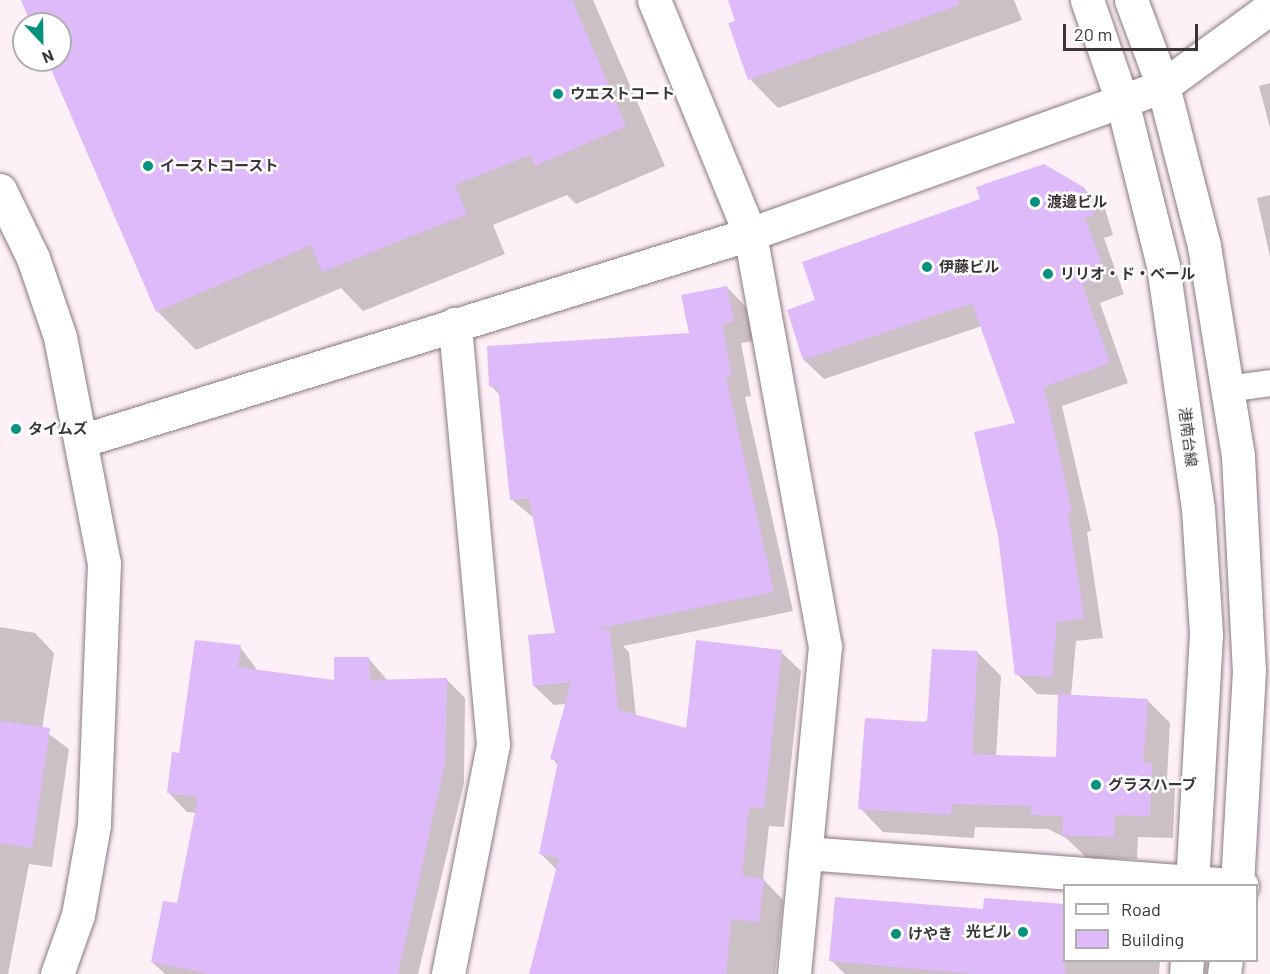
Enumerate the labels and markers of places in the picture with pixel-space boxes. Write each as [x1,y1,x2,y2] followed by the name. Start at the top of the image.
[570,85,675,103] place label: ウエストコート
[551,87,565,101] marker: ウエストコート
[160,157,280,175] place label: イーストコースト
[141,159,155,173] marker: イーストコースト
[1047,193,1107,211] place label: 渡邊ビル
[1028,195,1042,209] marker: 渡邊ビル
[939,258,999,276] place label: 伊藤ビル
[920,260,934,274] marker: 伊藤ビル
[1060,265,1195,283] place label: リリオ・ド・ベール
[1041,267,1055,281] marker: リリオ・ド・ベール
[28,420,88,438] place label: タイムズ
[9,422,23,436] marker: タイムズ
[1108,776,1198,794] place label: グラスハーブ
[1089,778,1103,792] marker: グラスハーブ
[966,923,1011,941] place label: 光ビル
[908,925,953,943] place label: けやき
[1016,925,1030,939] marker: 光ビル
[889,927,903,941] marker: けやき

